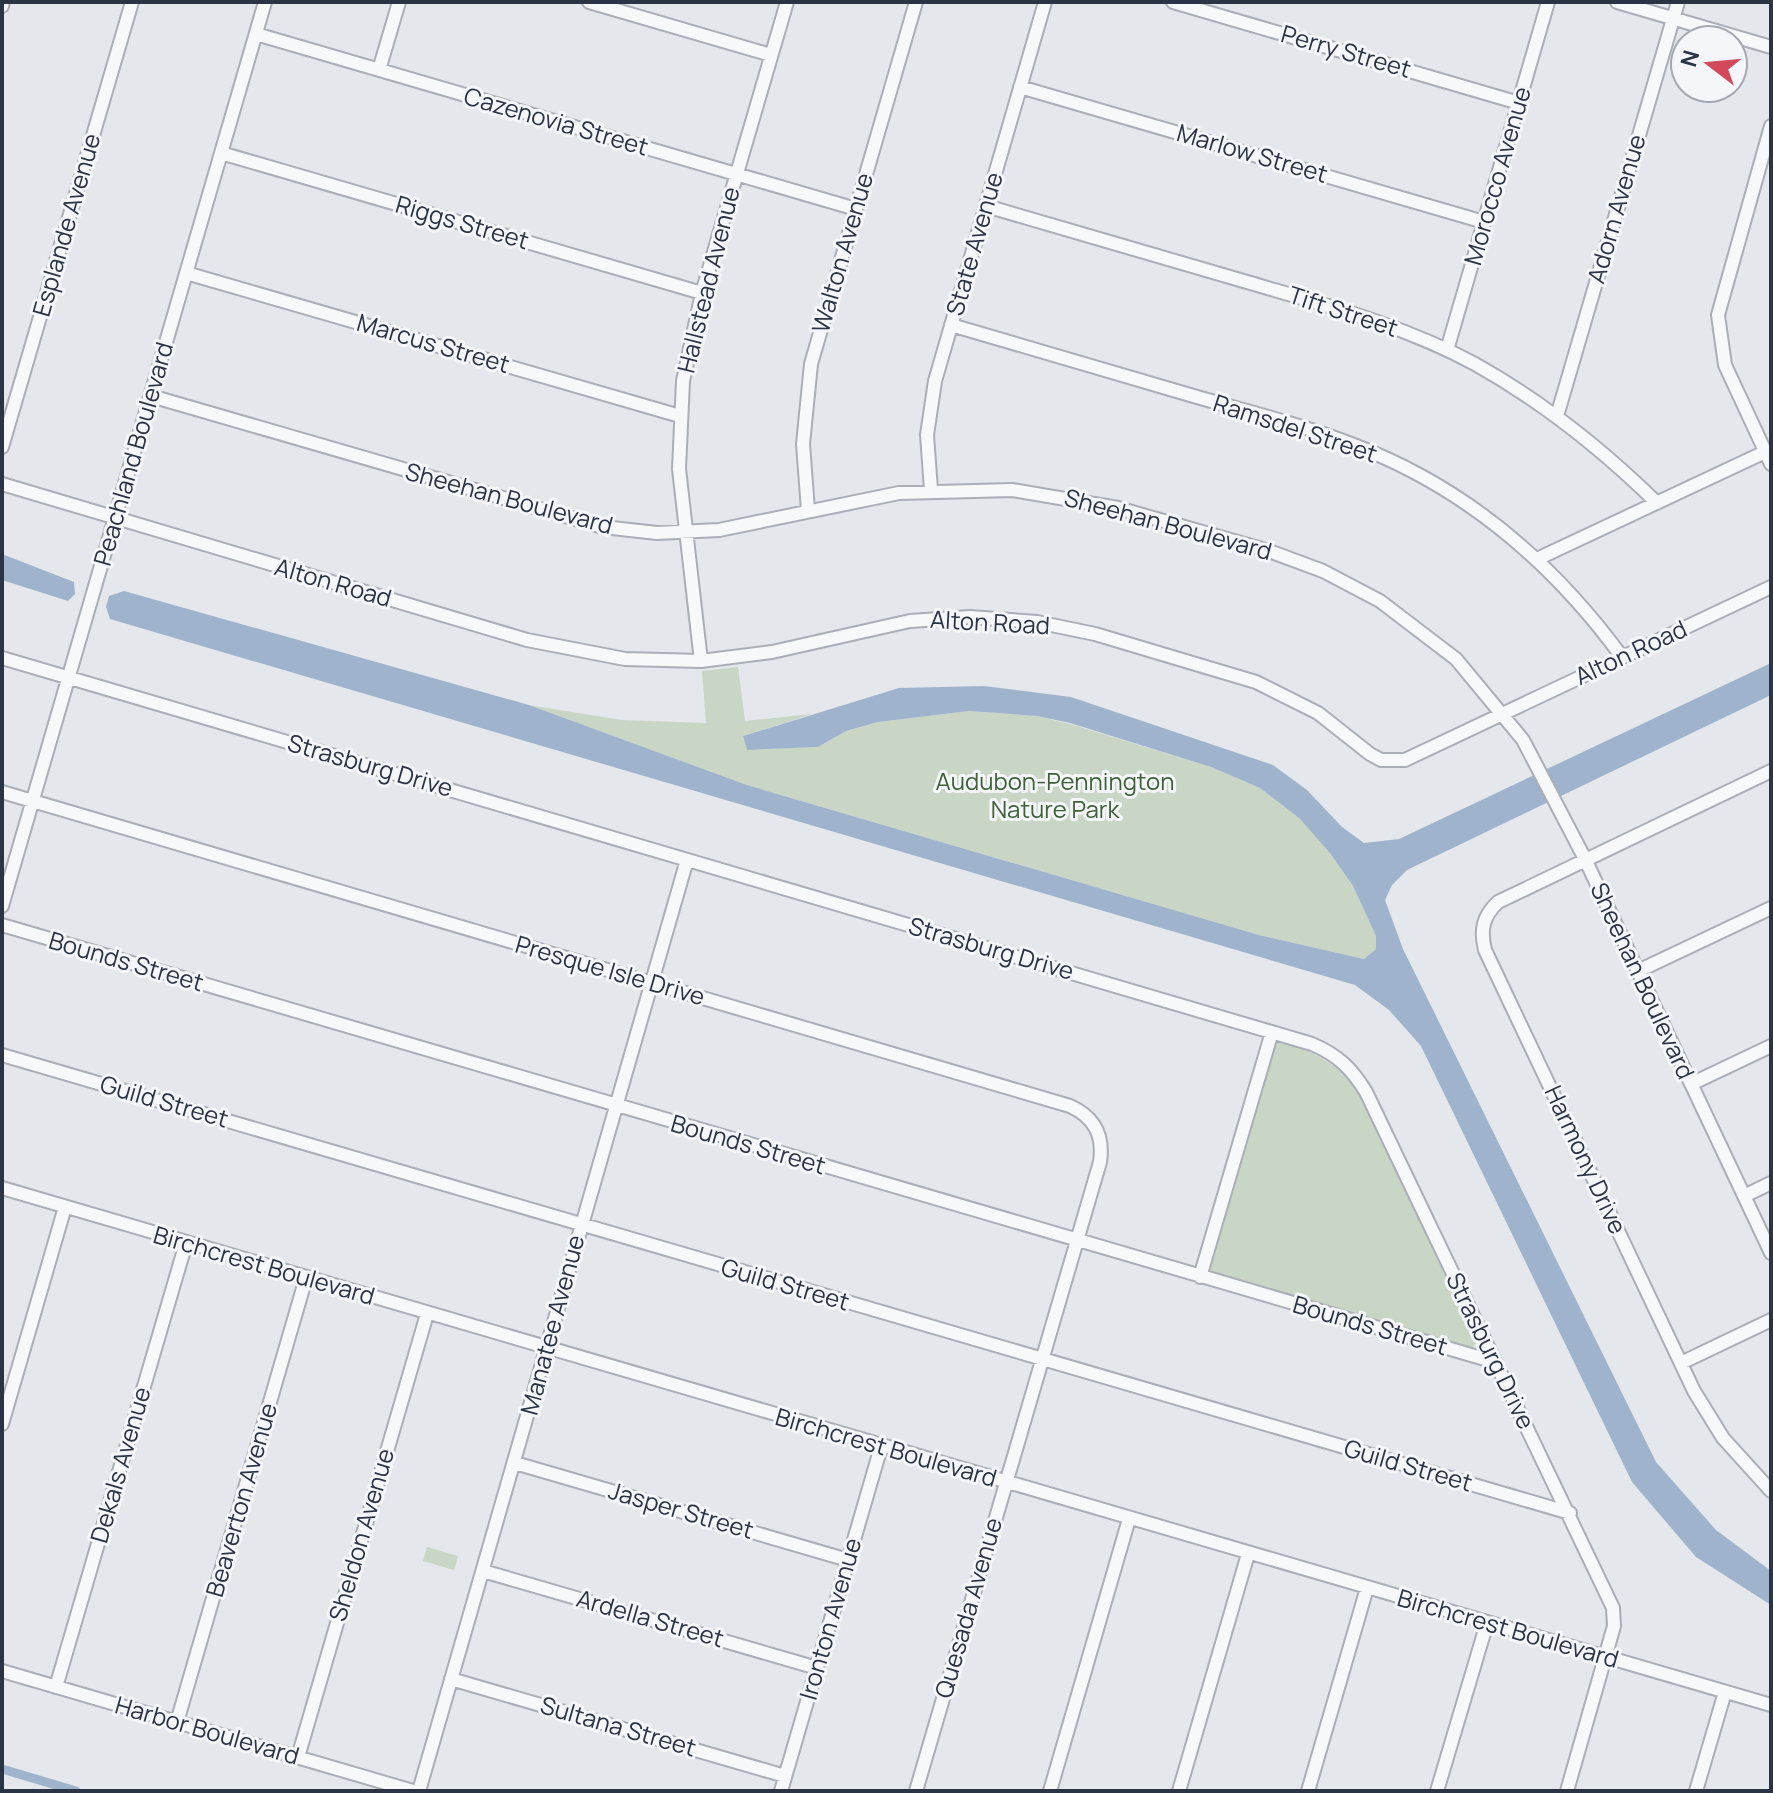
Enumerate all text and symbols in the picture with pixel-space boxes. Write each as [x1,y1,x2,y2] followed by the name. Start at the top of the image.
[1278,16,1415,85] street label: Perry Street
[1669,24,1749,104] north arrow
[1673,47,1706,70] text: N
[460,78,652,163] street label: Cazenovia Street
[1455,83,1538,269] street label: Morocco Avenue
[1173,115,1332,190] street label: Marlow Street
[24,129,107,320] street label: Esplande Avenue
[1579,130,1653,287] street label: Adorn Avenue
[937,168,1010,319] street label: State Avenue
[803,169,880,336] street label: Walton Avenue
[668,183,747,376] street label: Hallstead Avenue
[392,187,533,256] street label: Riggs Street
[1284,277,1402,344] street label: Tift Street
[353,305,514,380] street label: Marcus Street
[85,338,180,569] street label: Peachland Boulevard
[1209,386,1382,470] street label: Ramsdel Street
[402,454,617,541] street label: Sheehan Boulevard
[1061,480,1276,567] street label: Sheehan Boulevard
[271,549,396,614] street label: Alton Road
[929,602,1051,641] street label: Alton Road
[1569,611,1692,692] street label: Alton Road
[284,725,457,804] street label: Strasburg Drive
[936,764,1174,825] park label: Audubon-Pennington Nature Park
[1583,877,1703,1084] street label: Sheehan Boulevard
[905,908,1078,987] street label: Strasburg Drive
[45,923,208,998] street label: Bounds Street
[512,927,709,1012] street label: Presque Isle Drive
[96,1067,232,1135] street label: Guild Street
[1538,1080,1635,1239] street label: Harmony Drive
[667,1106,830,1181] street label: Bounds Street
[150,1217,379,1312] street label: Birchcrest Boulevard
[512,1231,591,1418] street label: Manatee Avenue
[717,1250,853,1318] street label: Guild Street
[1439,1267,1544,1434] street label: Strasburg Drive
[1289,1287,1452,1362] street label: Bounds Street
[82,1383,158,1546] street label: Dekals Avenue
[197,1399,284,1600] street label: Beaverton Avenue
[772,1399,1001,1494] street label: Birchcrest Boulevard
[1340,1431,1476,1499] street label: Guild Street
[320,1444,401,1625] street label: Sheldon Avenue
[605,1473,758,1546] street label: Jasper Street
[926,1514,1009,1702] street label: Quesada Avenue
[791,1534,868,1703] street label: Ironton Avenue
[1394,1580,1623,1675] street label: Birchcrest Boulevard
[573,1581,728,1654] street label: Ardella Street
[112,1688,303,1772] street label: Harbor Boulevard
[537,1688,700,1764] street label: Sultana Street

